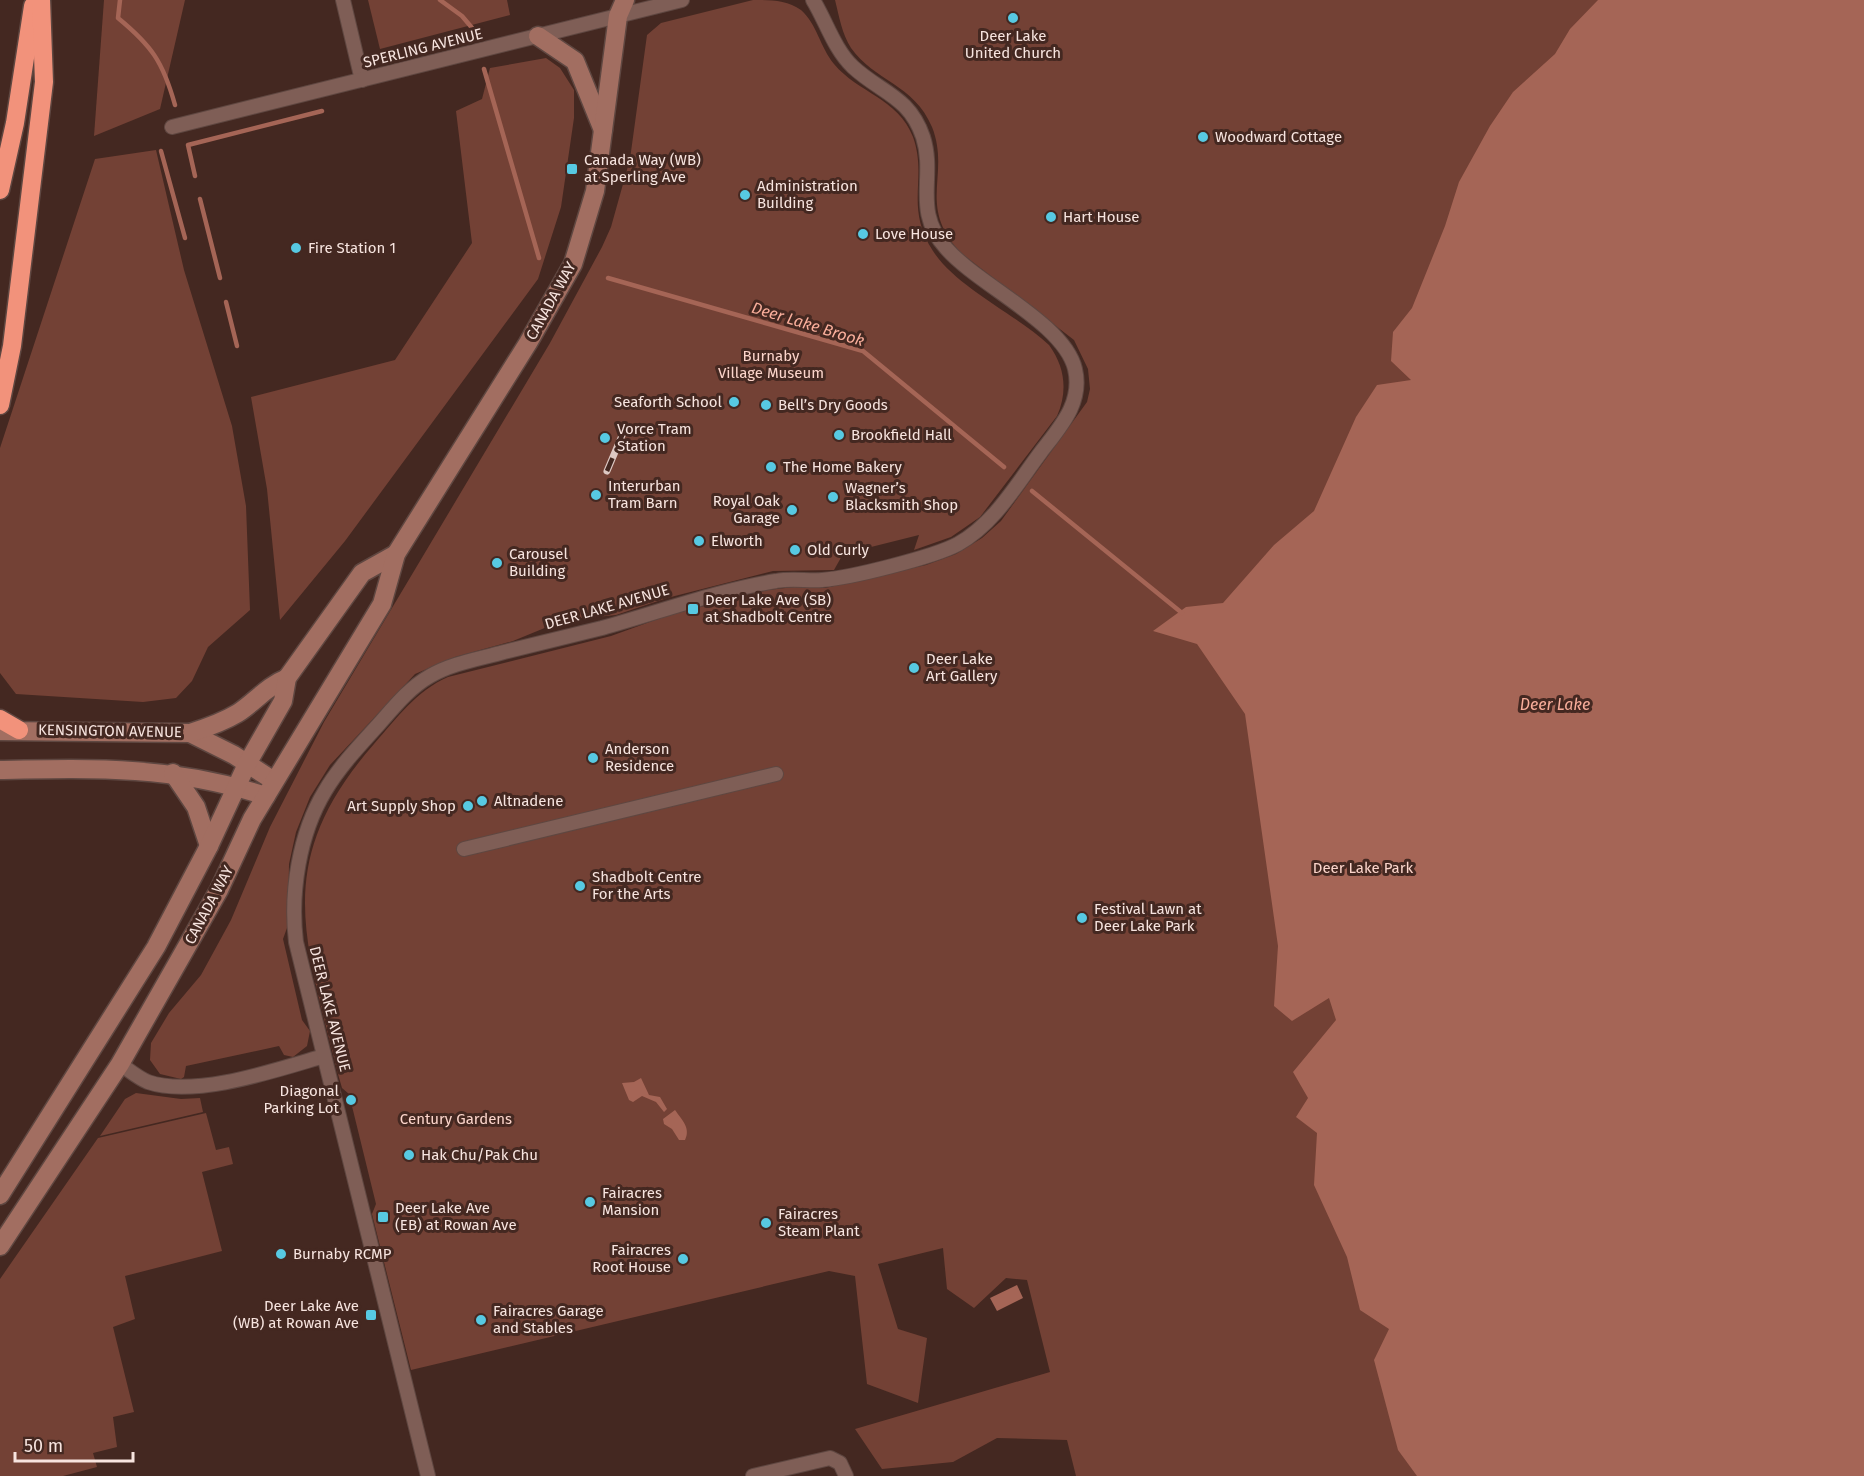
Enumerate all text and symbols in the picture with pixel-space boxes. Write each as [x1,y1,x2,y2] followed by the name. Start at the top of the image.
[1006,11,1020,25] marker: Deer Lake United Church
[361,24,485,72] street label: SPERLING AVENUE
[965,27,1061,62] place label: Deer Lake United Church
[1215,128,1342,146] place label: Woodward Cottage
[1196,130,1210,144] marker: Woodward Cottage
[584,151,701,186] place label: Canada Way (WB) at Sperling Ave
[565,162,579,176] marker: Canada Way (WB) at Sperling Ave
[757,177,858,212] place label: Administration Building
[738,188,752,202] marker: Administration Building
[1063,208,1139,226] place label: Hart House
[1044,210,1058,224] marker: Hart House
[875,225,953,243] place label: Love House
[856,227,870,241] marker: Love House
[308,239,396,257] place label: Fire Station 1
[289,241,303,255] marker: Fire Station 1
[522,258,580,343] street label: CANADA WAY
[749,298,867,350] water label: Deer Lake Brook
[718,347,824,382] park label: Burnaby Village Museum
[614,393,723,411] place label: Seaforth School
[727,395,741,409] marker: Seaforth School
[778,396,888,414] place label: Bell’s Dry Goods
[759,398,773,412] marker: Bell’s Dry Goods
[617,420,692,455] place label: Vorce Tram Station
[851,426,952,444] place label: Brookfield Hall
[832,428,846,442] marker: Brookfield Hall
[598,431,612,445] marker: Vorce Tram Station
[783,458,902,476] place label: The Home Bakery
[764,460,778,474] marker: The Home Bakery
[608,477,681,512] place label: Interurban Tram Barn
[845,479,958,514] place label: Wagner’s Blacksmith Shop
[589,488,603,502] marker: Interurban Tram Barn
[826,490,840,504] marker: Wagner’s Blacksmith Shop
[713,492,780,527] place label: Royal Oak Garage
[785,503,799,517] marker: Royal Oak Garage
[711,532,763,550] place label: Elworth
[692,534,706,548] marker: Elworth
[807,541,870,559] place label: Old Curly
[788,543,802,557] marker: Old Curly
[509,545,568,580] place label: Carousel Building
[490,556,504,570] marker: Carousel Building
[543,581,671,633] street label: DEER LAKE AVENUE
[705,591,832,626] place label: Deer Lake Ave (SB) at Shadbolt Centre
[686,602,700,616] marker: Deer Lake Ave (SB) at Shadbolt Centre
[926,650,998,685] place label: Deer Lake Art Gallery
[907,661,921,675] marker: Deer Lake Art Gallery
[1520,695,1590,714] water label: Deer Lake
[38,721,182,741] street label: KENSINGTON AVENUE
[605,740,674,775] place label: Anderson Residence
[586,751,600,765] marker: Anderson Residence
[494,792,563,810] place label: Altnadene
[475,794,489,808] marker: Altnadene
[347,797,456,815] place label: Art Supply Shop
[461,799,475,813] marker: Art Supply Shop
[1313,859,1414,877] park label: Deer Lake Park
[181,862,238,947] street label: CANADA WAY
[592,868,702,903] place label: Shadbolt Centre For the Arts
[573,879,587,893] marker: Shadbolt Centre For the Arts
[1094,900,1202,935] place label: Festival Lawn at Deer Lake Park
[1075,911,1089,925] marker: Festival Lawn at Deer Lake Park
[306,944,354,1074] street label: DEER LAKE AVENUE
[263,1082,340,1117] place label: Diagonal Parking Lot
[344,1093,358,1107] marker: Diagonal Parking Lot
[400,1110,512,1128] park label: Century Gardens
[421,1146,538,1164] place label: Hak Chu/Pak Chu
[402,1148,416,1162] marker: Hak Chu/Pak Chu
[602,1184,662,1219] place label: Fairacres Mansion
[583,1195,597,1209] marker: Fairacres Mansion
[395,1199,517,1234] place label: Deer Lake Ave (EB) at Rowan Ave
[778,1205,860,1240] place label: Fairacres Steam Plant
[376,1210,390,1224] marker: Deer Lake Ave (EB) at Rowan Ave
[759,1216,773,1230] marker: Fairacres Steam Plant
[592,1241,671,1276] place label: Fairacres Root House
[293,1245,392,1263] place label: Burnaby RCMP
[274,1247,288,1261] marker: Burnaby RCMP
[676,1252,690,1266] marker: Fairacres Root House
[233,1297,359,1332] place label: Deer Lake Ave (WB) at Rowan Ave
[493,1302,604,1337] place label: Fairacres Garage and Stables
[364,1308,378,1322] marker: Deer Lake Ave (WB) at Rowan Ave
[474,1313,488,1327] marker: Fairacres Garage and Stables
[15,1425,134,1463] scale bar
[24,1435,63,1457] text: 50 m

